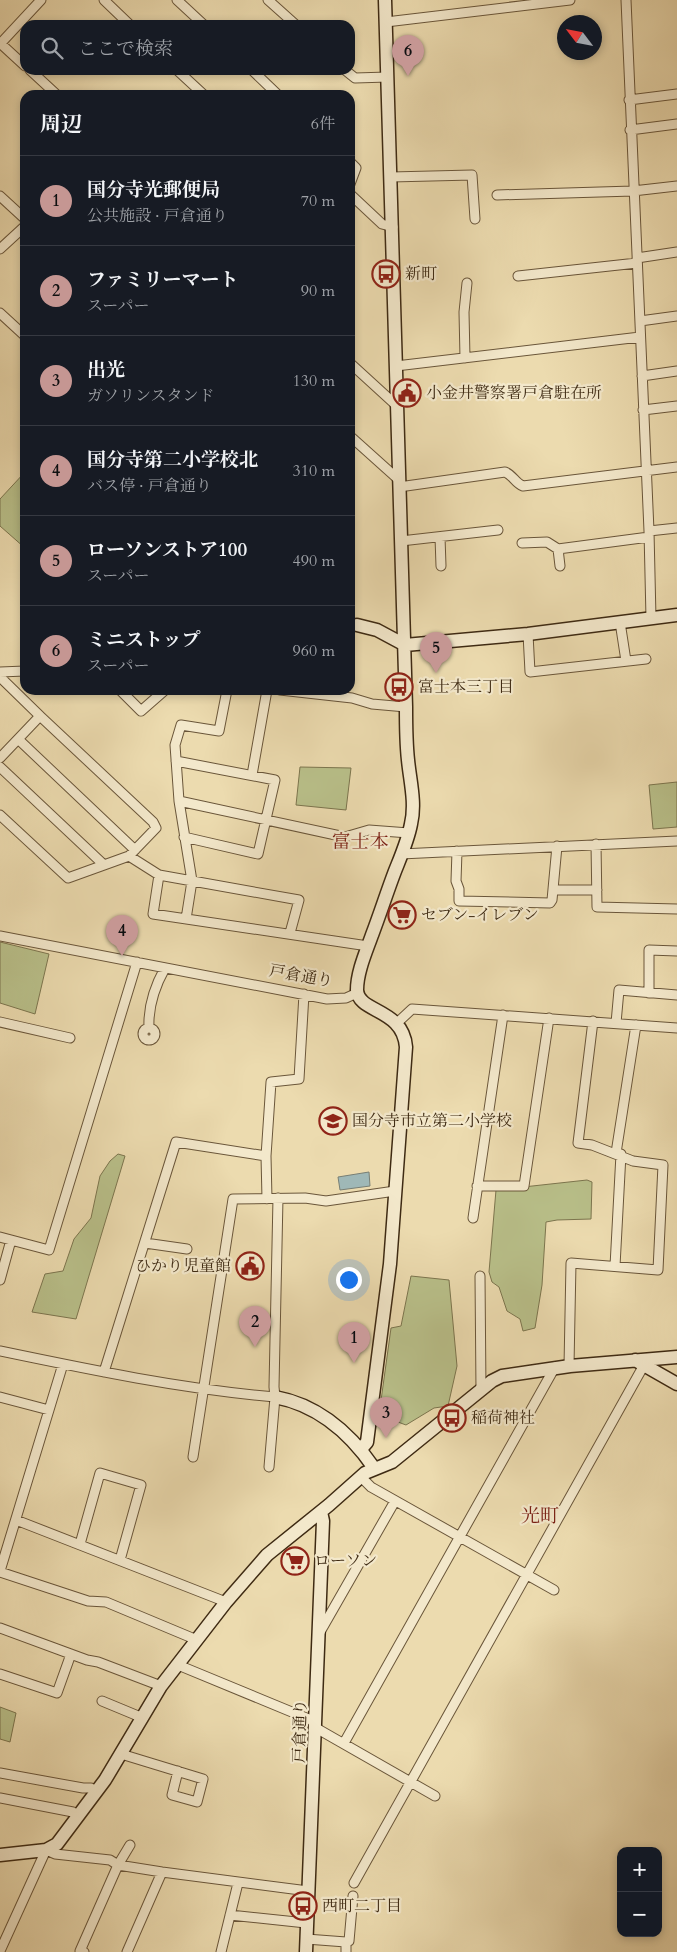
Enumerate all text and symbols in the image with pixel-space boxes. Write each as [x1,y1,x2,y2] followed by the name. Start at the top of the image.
[557,15,602,60] north arrow
[20,20,355,75] search box
[38,34,66,62] icon: search
[392,35,424,76] pin: 6
[78,36,173,62] text: ここで検索
[40,110,82,139] text: 周辺
[311,113,335,135] text: 6件
[87,177,220,203] text: 国分寺光郵便局
[52,190,60,212] text: 1
[301,190,335,212] text: 70 m
[87,205,228,227] text: 公共施設 · 戸倉通り
[371,259,401,289] bus stop icon: 新町
[405,263,437,285] place label: 新町
[87,267,239,293] text: ファミリーマート
[52,280,60,302] text: 2
[301,280,335,302] text: 90 m
[87,295,149,317] text: スーパー
[87,357,125,383] text: 出光
[52,370,60,392] text: 3
[293,370,335,392] text: 130 m
[392,378,422,408] public building icon: 小金井警察署戸倉駐在所
[426,382,602,404] place label: 小金井警察署戸倉駐在所
[87,385,215,407] text: ガソリンスタンド
[87,447,258,473] text: 国分寺第二小学校北
[52,460,60,482] text: 4
[293,460,335,482] text: 310 m
[87,475,212,497] text: バス停 · 戸倉通り
[87,537,247,563] text: ローソンストア100
[52,550,60,572] text: 5
[293,550,335,572] text: 490 m
[87,565,149,587] text: スーパー
[87,627,200,653] text: ミニストップ
[420,632,452,673] pin: 5
[52,640,60,662] text: 6
[293,640,335,662] text: 960 m
[87,655,149,677] text: スーパー
[384,672,414,702] bus stop icon: 富士本三丁目
[418,676,514,698] place label: 富士本三丁目
[331,829,389,855] district label: 富士本
[387,900,417,930] supermarket icon: セブン-イレブン
[421,904,539,926] place label: セブン-イレブン
[106,915,138,956] pin: 4
[268,960,334,992] street label: 戸倉通り
[318,1106,348,1136] school or university icon: 国分寺市立第二小学校
[352,1110,512,1132] place label: 国分寺市立第二小学校
[235,1251,265,1281] public building icon: ひかり児童館
[135,1255,231,1277] place label: ひかり児童館
[336,1267,362,1293] your location
[239,1306,271,1347] pin: 2
[338,1322,370,1363] pin: 1
[370,1397,402,1438] pin: 3
[437,1403,467,1433] bus stop icon: 稲荷神社
[471,1407,535,1429] place label: 稲荷神社
[521,1503,559,1529] district label: 光町
[280,1546,310,1576] supermarket icon: ローソン
[314,1550,377,1572] place label: ローソン
[288,1699,312,1763] street label: 戸倉通り
[617,1847,662,1937] map controls
[617,1847,662,1892] button: +
[288,1891,318,1921] bus stop icon: 西町二丁目
[617,1892,662,1937] button: −
[322,1895,402,1917] place label: 西町二丁目

